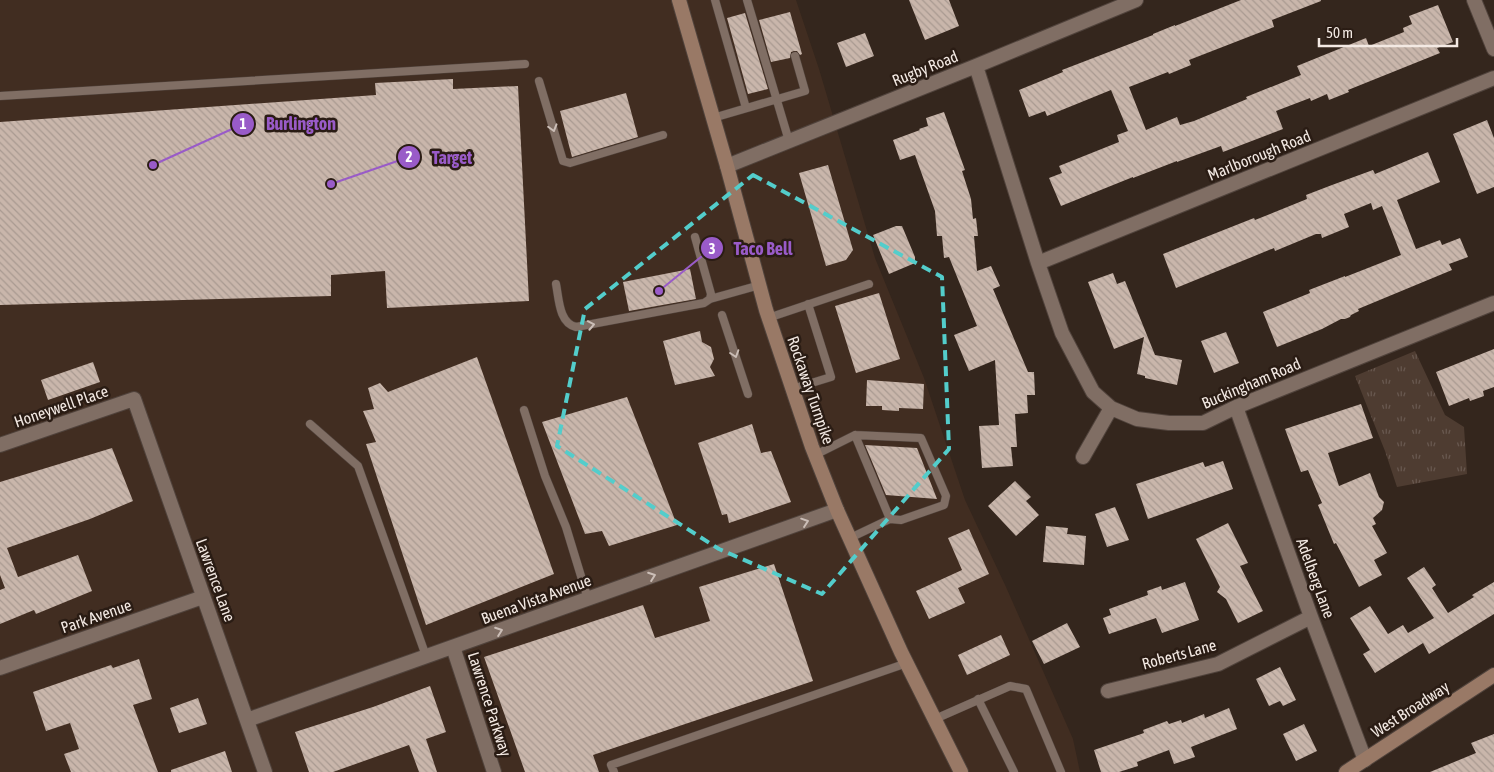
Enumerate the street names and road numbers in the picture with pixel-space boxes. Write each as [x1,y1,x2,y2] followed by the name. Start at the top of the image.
[889,47,961,90] street label: Rugby Road
[1205,126,1314,185] street label: Marlborough Road
[783,334,838,447] street label: Rockaway Turnpike
[1199,354,1303,413] street label: Buckingham Road
[12,381,111,431] street label: Honeywell Place
[193,536,239,624] street label: Lawrence Lane
[1292,536,1339,621] street label: Adelberg Lane
[479,571,593,627] street label: Buena Vista Avenue
[58,596,134,636] street label: Park Avenue
[1140,635,1218,673] street label: Roberts Lane
[464,650,515,759] street label: Lawrence Parkway
[1368,677,1453,742] street label: West Broadway

